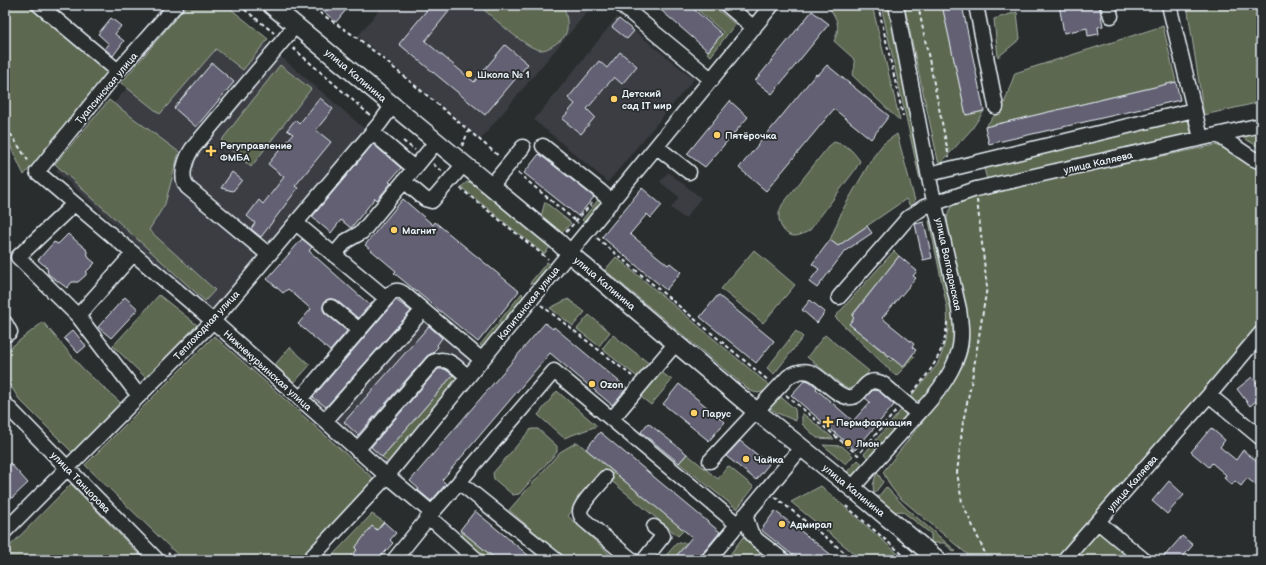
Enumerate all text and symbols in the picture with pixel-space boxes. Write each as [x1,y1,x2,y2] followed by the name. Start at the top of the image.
[322,46,389,105] street label: улица Калинина
[73,50,140,127] street label: Туапсинская улица
[464,69,474,79] marker: Школа № 1
[477,69,530,81] place label: Школа № 1
[622,88,672,112] place label: Детский сад IT мир
[609,94,619,104] marker: Детский сад IT мир
[712,130,722,140] marker: Пятёрочка
[725,130,777,142] place label: Пятёрочка
[220,140,292,164] place label: Регуправление ФМБА
[205,145,217,157] marker: Регуправление ФМБА
[1062,149,1134,177] street label: улица Каляева
[932,217,964,312] street label: улица Волгодонская
[389,225,399,235] marker: Магнит
[402,225,437,237] place label: Магнит
[571,254,638,313] street label: улица Калинина
[495,264,562,343] street label: Капитанская улица
[171,288,242,363] street label: Теплоходная улица
[221,328,314,414] street label: Нижнекурьинская улица
[587,379,597,389] marker: Ozon
[600,379,624,391] place label: Ozon
[689,408,699,418] marker: Парус
[702,408,731,420] place label: Парус
[823,417,833,427] marker: Пермфармация
[836,417,912,429] place label: Пермфармация
[843,438,853,448] marker: Лион
[855,438,880,450] place label: Лион
[48,449,113,516] street label: улица Танцорова
[1105,453,1161,514] street label: улица Каляева
[741,454,751,464] marker: Чайка
[754,454,784,466] place label: Чайка
[820,462,887,520] street label: улица Калинина
[777,519,787,529] marker: Адмирал
[789,519,832,531] place label: Адмирал

